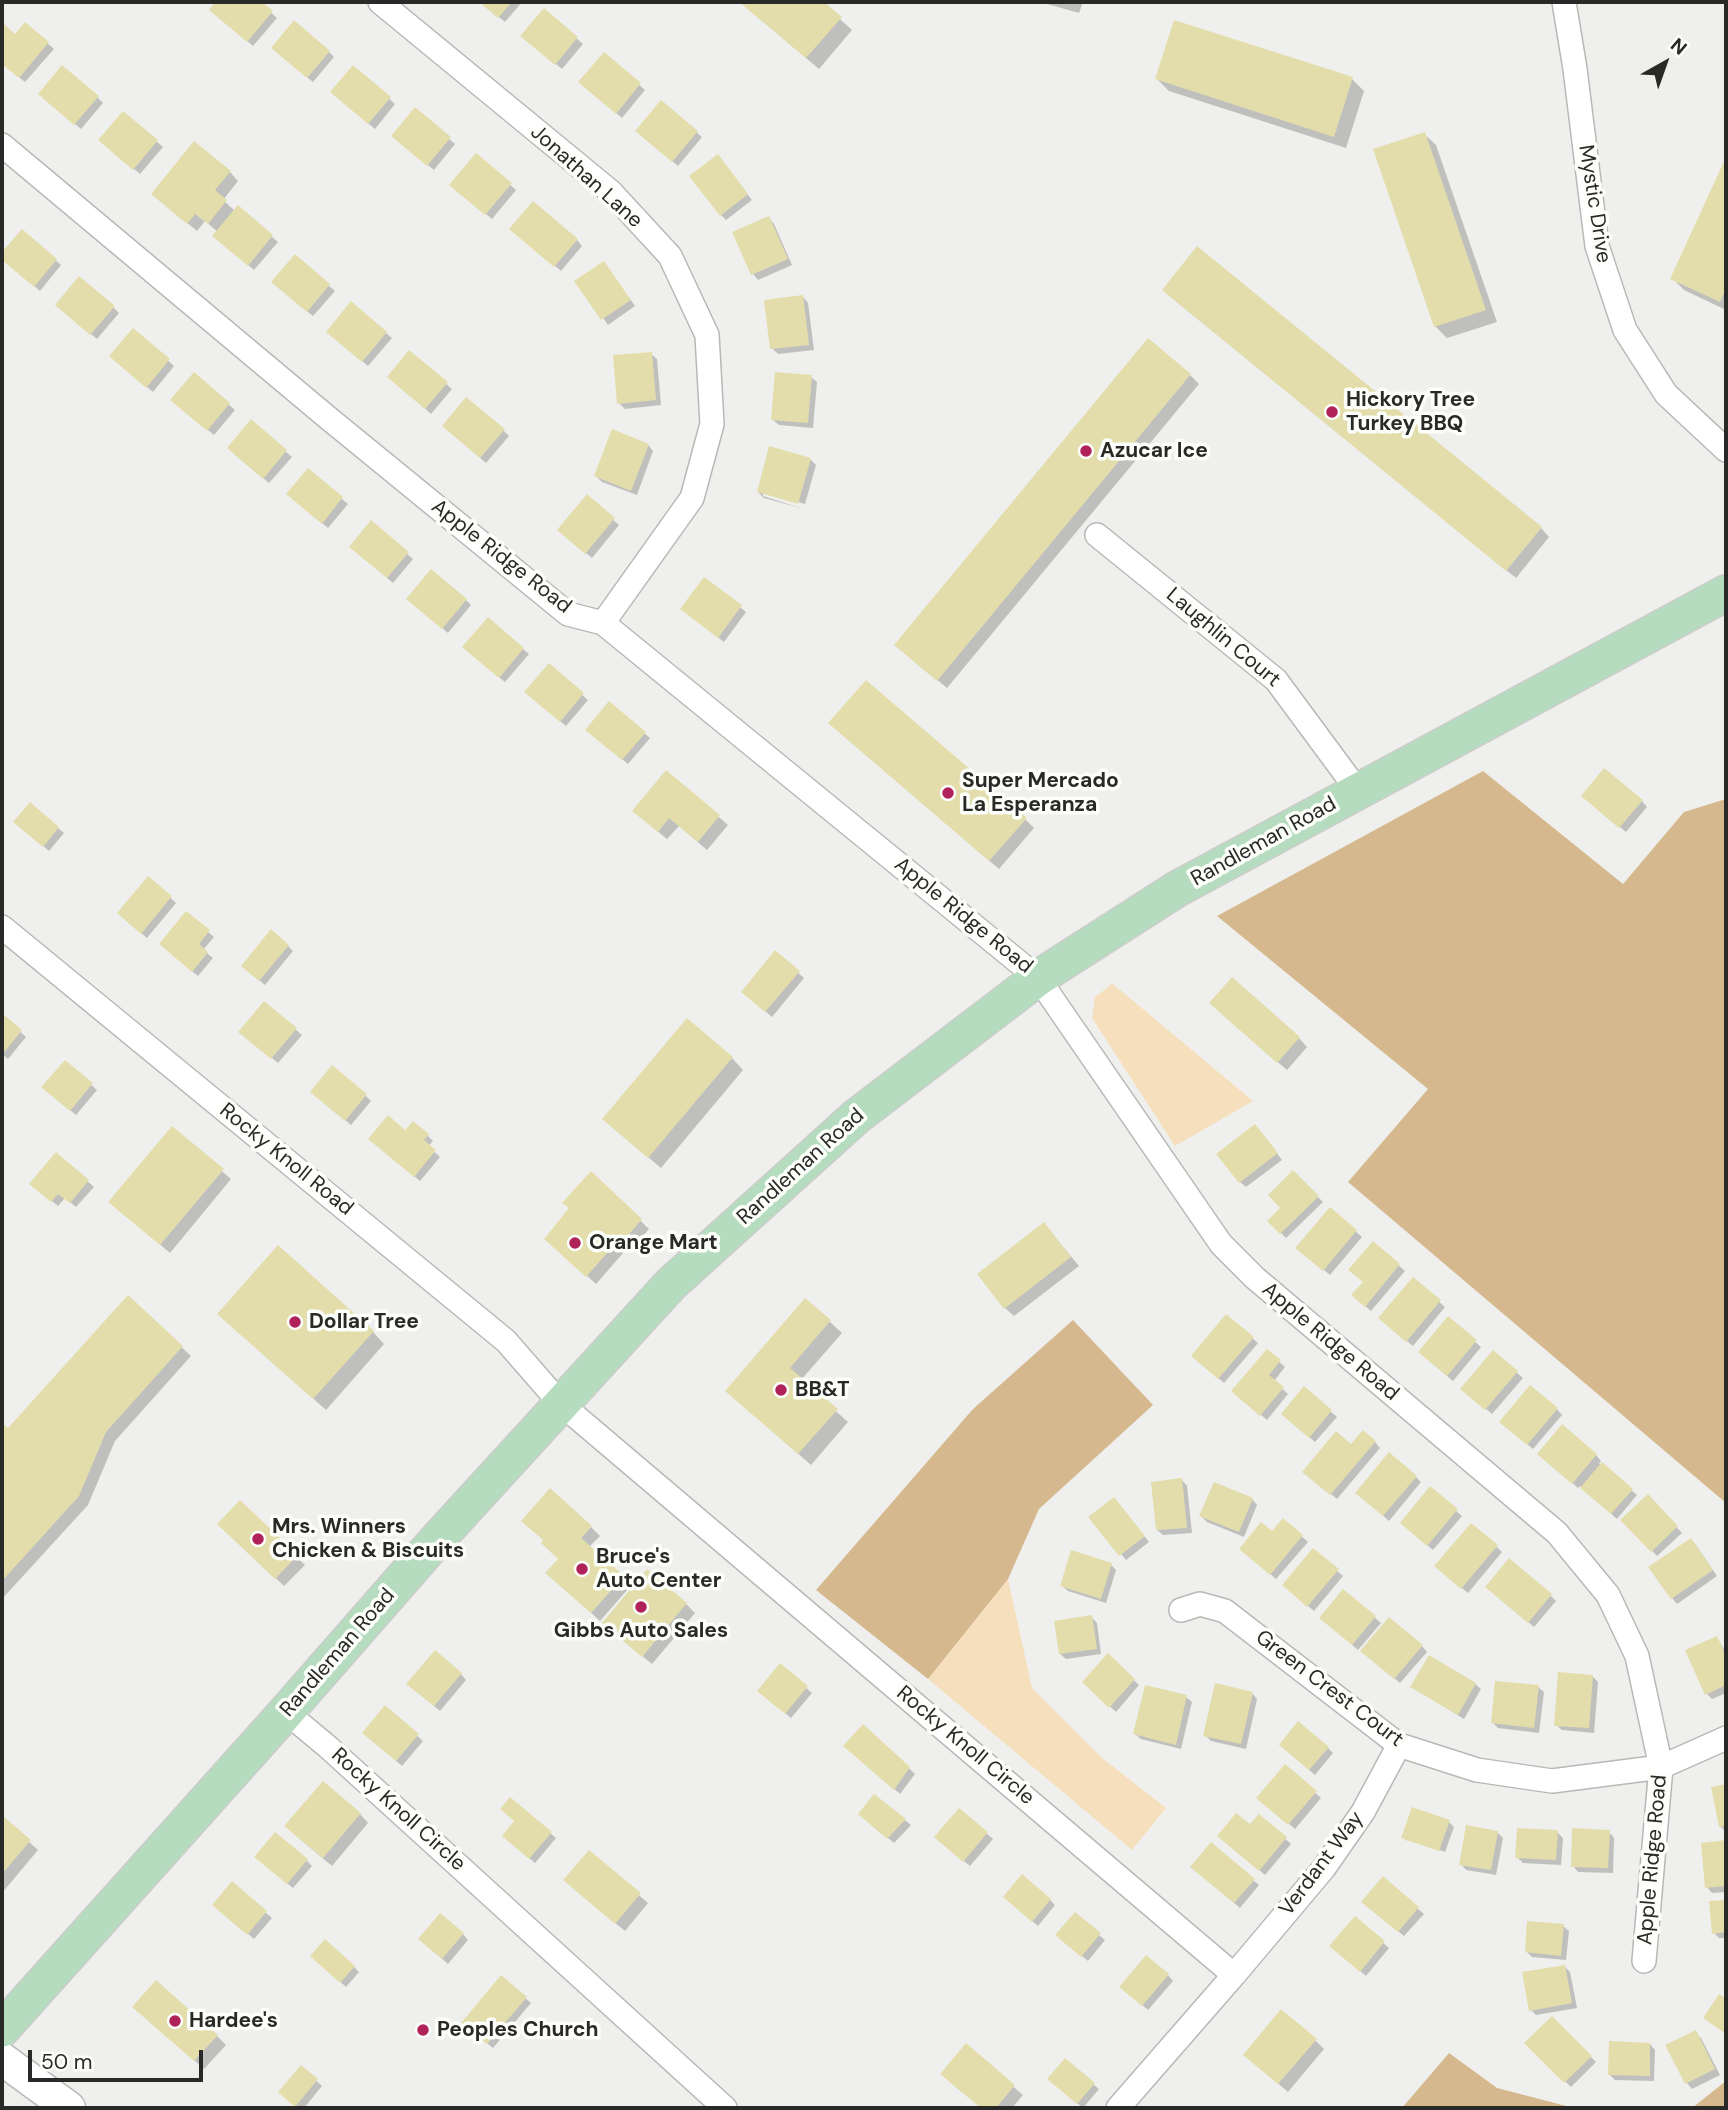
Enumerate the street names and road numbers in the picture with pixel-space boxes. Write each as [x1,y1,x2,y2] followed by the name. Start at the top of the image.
[525,120,647,234] street label: Jonathan Lane
[1572,143,1616,265] street label: Mystic Drive
[426,494,576,620] street label: Apple Ridge Road
[1161,583,1285,693] street label: Laughlin Court
[1187,792,1341,892] street label: Randleman Road
[889,852,1037,980] street label: Apple Ridge Road
[214,1098,358,1222] street label: Rocky Knoll Road
[732,1103,870,1231] street label: Randleman Road
[1256,1277,1404,1407] street label: Apple Ridge Road
[275,1584,401,1722] street label: Randleman Road
[1250,1625,1408,1753] street label: Green Crest Court
[891,1681,1039,1811] street label: Rocky Knoll Circle
[326,1743,470,1877] street label: Rocky Knoll Circle
[1633,1774,1673,1946] street label: Apple Ridge Road
[1274,1807,1370,1921] street label: Verdant Way

